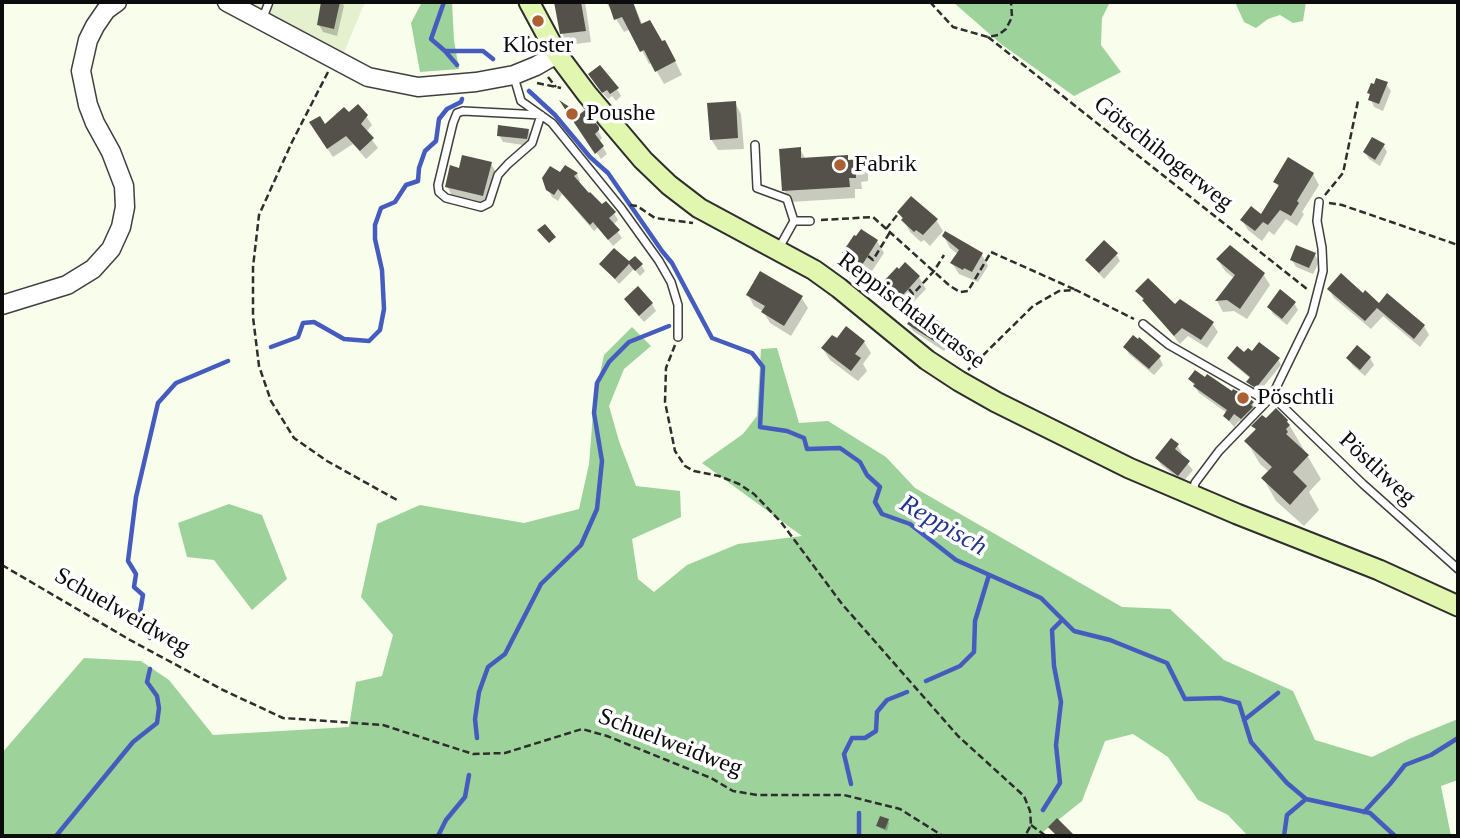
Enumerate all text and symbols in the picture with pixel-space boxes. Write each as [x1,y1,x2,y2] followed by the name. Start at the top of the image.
[530,13,546,29] marker: Kloster
[503,32,573,60] place label: Kloster
[1087,91,1239,217] street label: Götschihogerweg
[586,100,655,128] place label: Poushe
[564,106,580,122] marker: Poushe
[854,151,917,179] place label: Fabrik
[832,157,848,173] marker: Fabrik
[832,246,990,376] street label: Reppischtalstrasse
[1257,384,1334,412] place label: Pöschtli
[1235,390,1251,406] marker: Pöschtli
[1333,426,1421,512] street label: Pöstliweg
[894,489,992,563] water label: Reppisch
[49,562,195,662] street label: Schuelweidweg
[594,702,746,784] street label: Schuelweidweg

